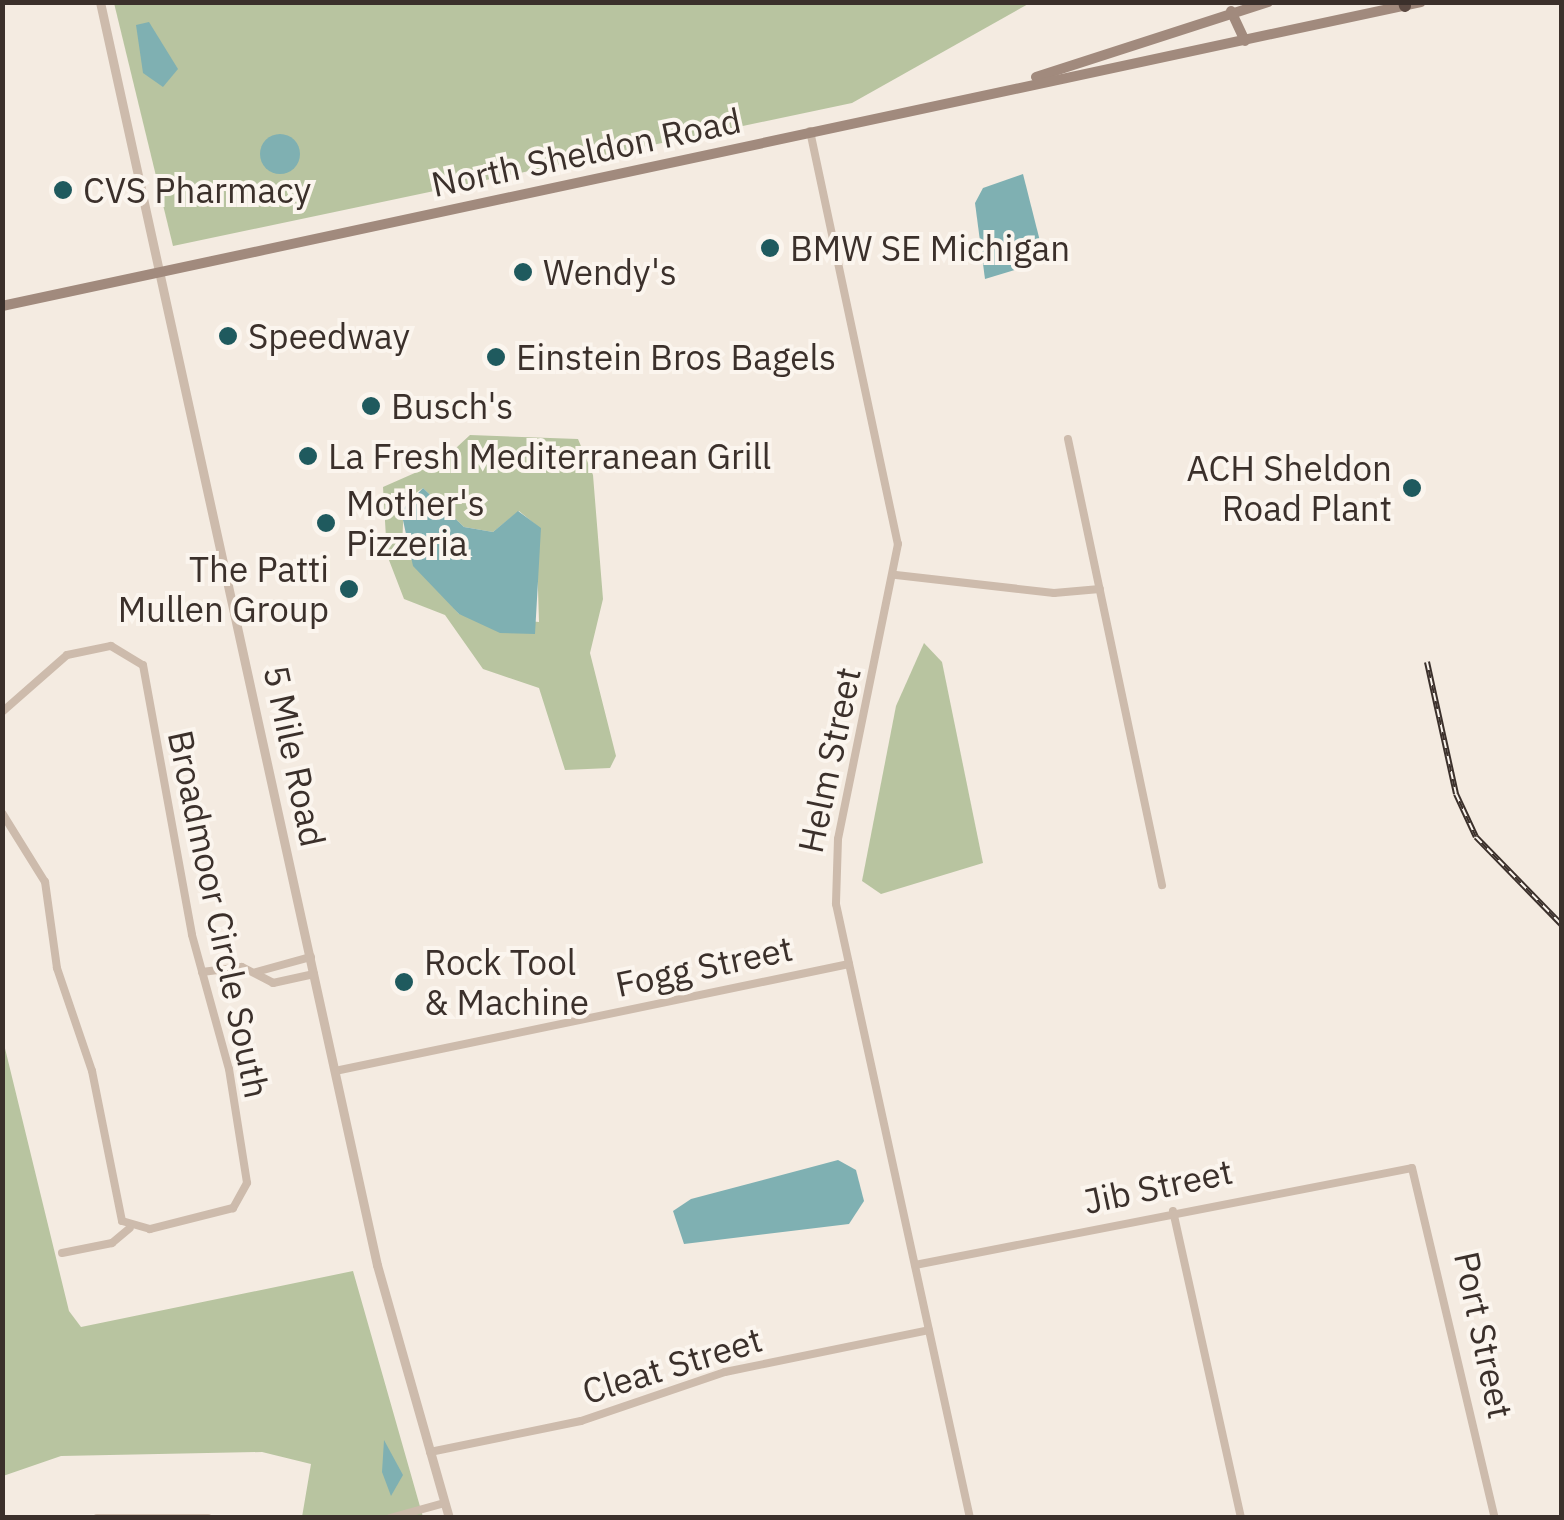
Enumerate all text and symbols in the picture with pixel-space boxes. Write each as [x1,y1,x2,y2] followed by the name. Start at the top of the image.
[427,99,745,205] street label: North Sheldon Road
[83,169,311,211] place label: CVS Pharmacy
[52,179,74,201] marker: CVS Pharmacy
[790,227,1070,269] place label: BMW SE Michigan
[759,237,781,259] marker: BMW SE Michigan
[543,251,677,293] place label: Wendy's
[512,261,534,283] marker: Wendy's
[248,315,410,357] place label: Speedway
[217,325,239,347] marker: Speedway
[516,336,836,378] place label: Einstein Bros Bagels
[485,346,507,368] marker: Einstein Bros Bagels
[391,385,513,427] place label: Busch's
[360,395,382,417] marker: Busch's
[328,435,771,477] place label: La Fresh Mediterranean Grill
[297,445,319,467] marker: La Fresh Mediterranean Grill
[1187,447,1392,529] place label: ACH Sheldon Road Plant
[1401,477,1423,499] marker: ACH Sheldon Road Plant
[346,482,485,564] place label: Mother's Pizzeria
[315,512,337,534] marker: Mother's Pizzeria
[118,548,329,630] place label: The Patti Mullen Group
[338,578,360,600] marker: The Patti Mullen Group
[255,662,335,850] street label: 5 Mile Road
[789,664,869,856] street label: Helm Street
[160,726,278,1102] street label: Broadmoor Circle South
[612,927,796,1005] street label: Fogg Street
[424,941,589,1023] place label: Rock Tool & Machine
[393,971,415,993] marker: Rock Tool & Machine
[1080,1150,1236,1222] street label: Jib Street
[1446,1248,1522,1422] street label: Port Street
[577,1318,767,1412] street label: Cleat Street

